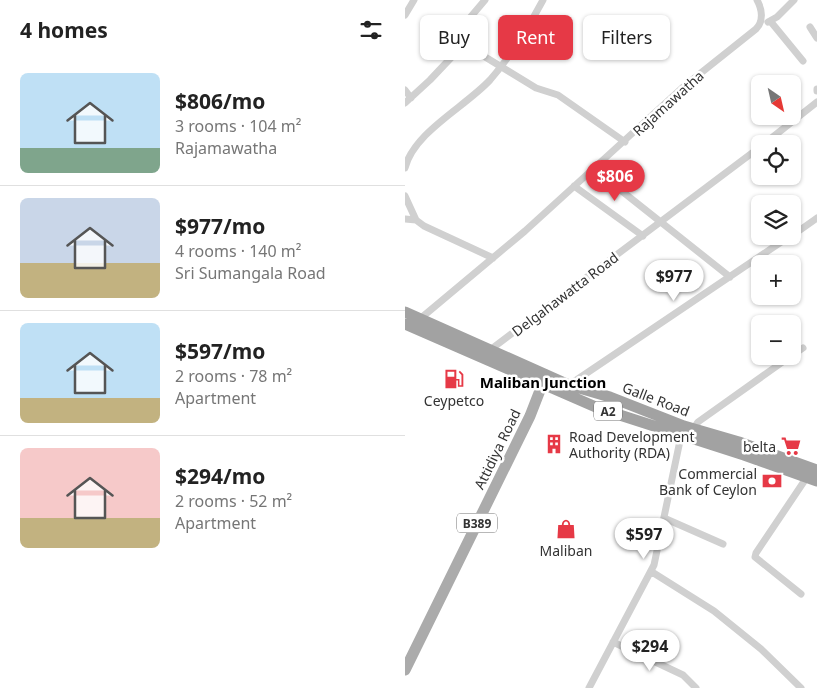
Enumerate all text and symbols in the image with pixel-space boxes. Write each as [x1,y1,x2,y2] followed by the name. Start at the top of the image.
[420,15,488,60] chip: Buy
[498,15,573,60] chip: Rent
[583,15,670,60] chip: Filters
[20,16,108,44] text: 4 homes
[357,16,385,44] icon: filters
[628,66,708,140] street label: Rajamawatha
[751,75,801,125] north arrow
[751,75,801,365] map controls
[175,87,265,115] text: $806/mo
[60,93,120,153] icon: home
[175,115,301,137] text: 3 rooms · 104 m²
[751,135,801,185] button: locate
[175,137,277,159] text: Rajamawatha
[585,160,645,202] pin: $806
[597,165,633,187] text: $806
[751,195,801,245] button: layers
[175,212,265,240] text: $977/mo
[60,218,120,278] icon: home
[175,240,301,262] text: 4 rooms · 140 m²
[508,248,622,340] street label: Delgahawatta Road
[751,255,801,305] button: +
[644,260,704,302] pin: $977
[175,262,326,284] text: Sri Sumangala Road
[656,265,692,287] text: $977
[751,315,801,365] button: −
[175,337,265,365] text: $597/mo
[60,343,120,403] icon: home
[175,365,292,387] text: 2 rooms · 78 m²
[443,368,465,390] fuel station icon: Ceypetco
[480,372,606,392] district label: Maliban Junction
[620,378,692,420] street label: Galle Road
[175,387,256,409] text: Apartment
[424,391,484,410] place label: Ceypetco
[594,402,622,421] road number: A2
[469,406,525,492] street label: Attidiya Road
[569,427,695,462] place label: Road Development Authority (RDA)
[543,433,565,455] building icon: Road Development Authority (RDA)
[780,435,802,457] supermarket icon: belta
[743,437,776,456] place label: belta
[175,462,265,490] text: $294/mo
[659,464,757,499] place label: Commercial Bank of Ceylon
[60,468,120,528] icon: home
[761,470,783,492] bank icon: Commercial Bank of Ceylon
[175,490,292,512] text: 2 rooms · 52 m²
[175,512,256,534] text: Apartment
[457,514,497,532] road number: B389
[555,518,577,540] shop icon: Maliban
[614,518,674,560] pin: $597
[626,523,662,545] text: $597
[540,541,592,560] place label: Maliban
[620,630,680,672] pin: $294
[632,635,668,657] text: $294

